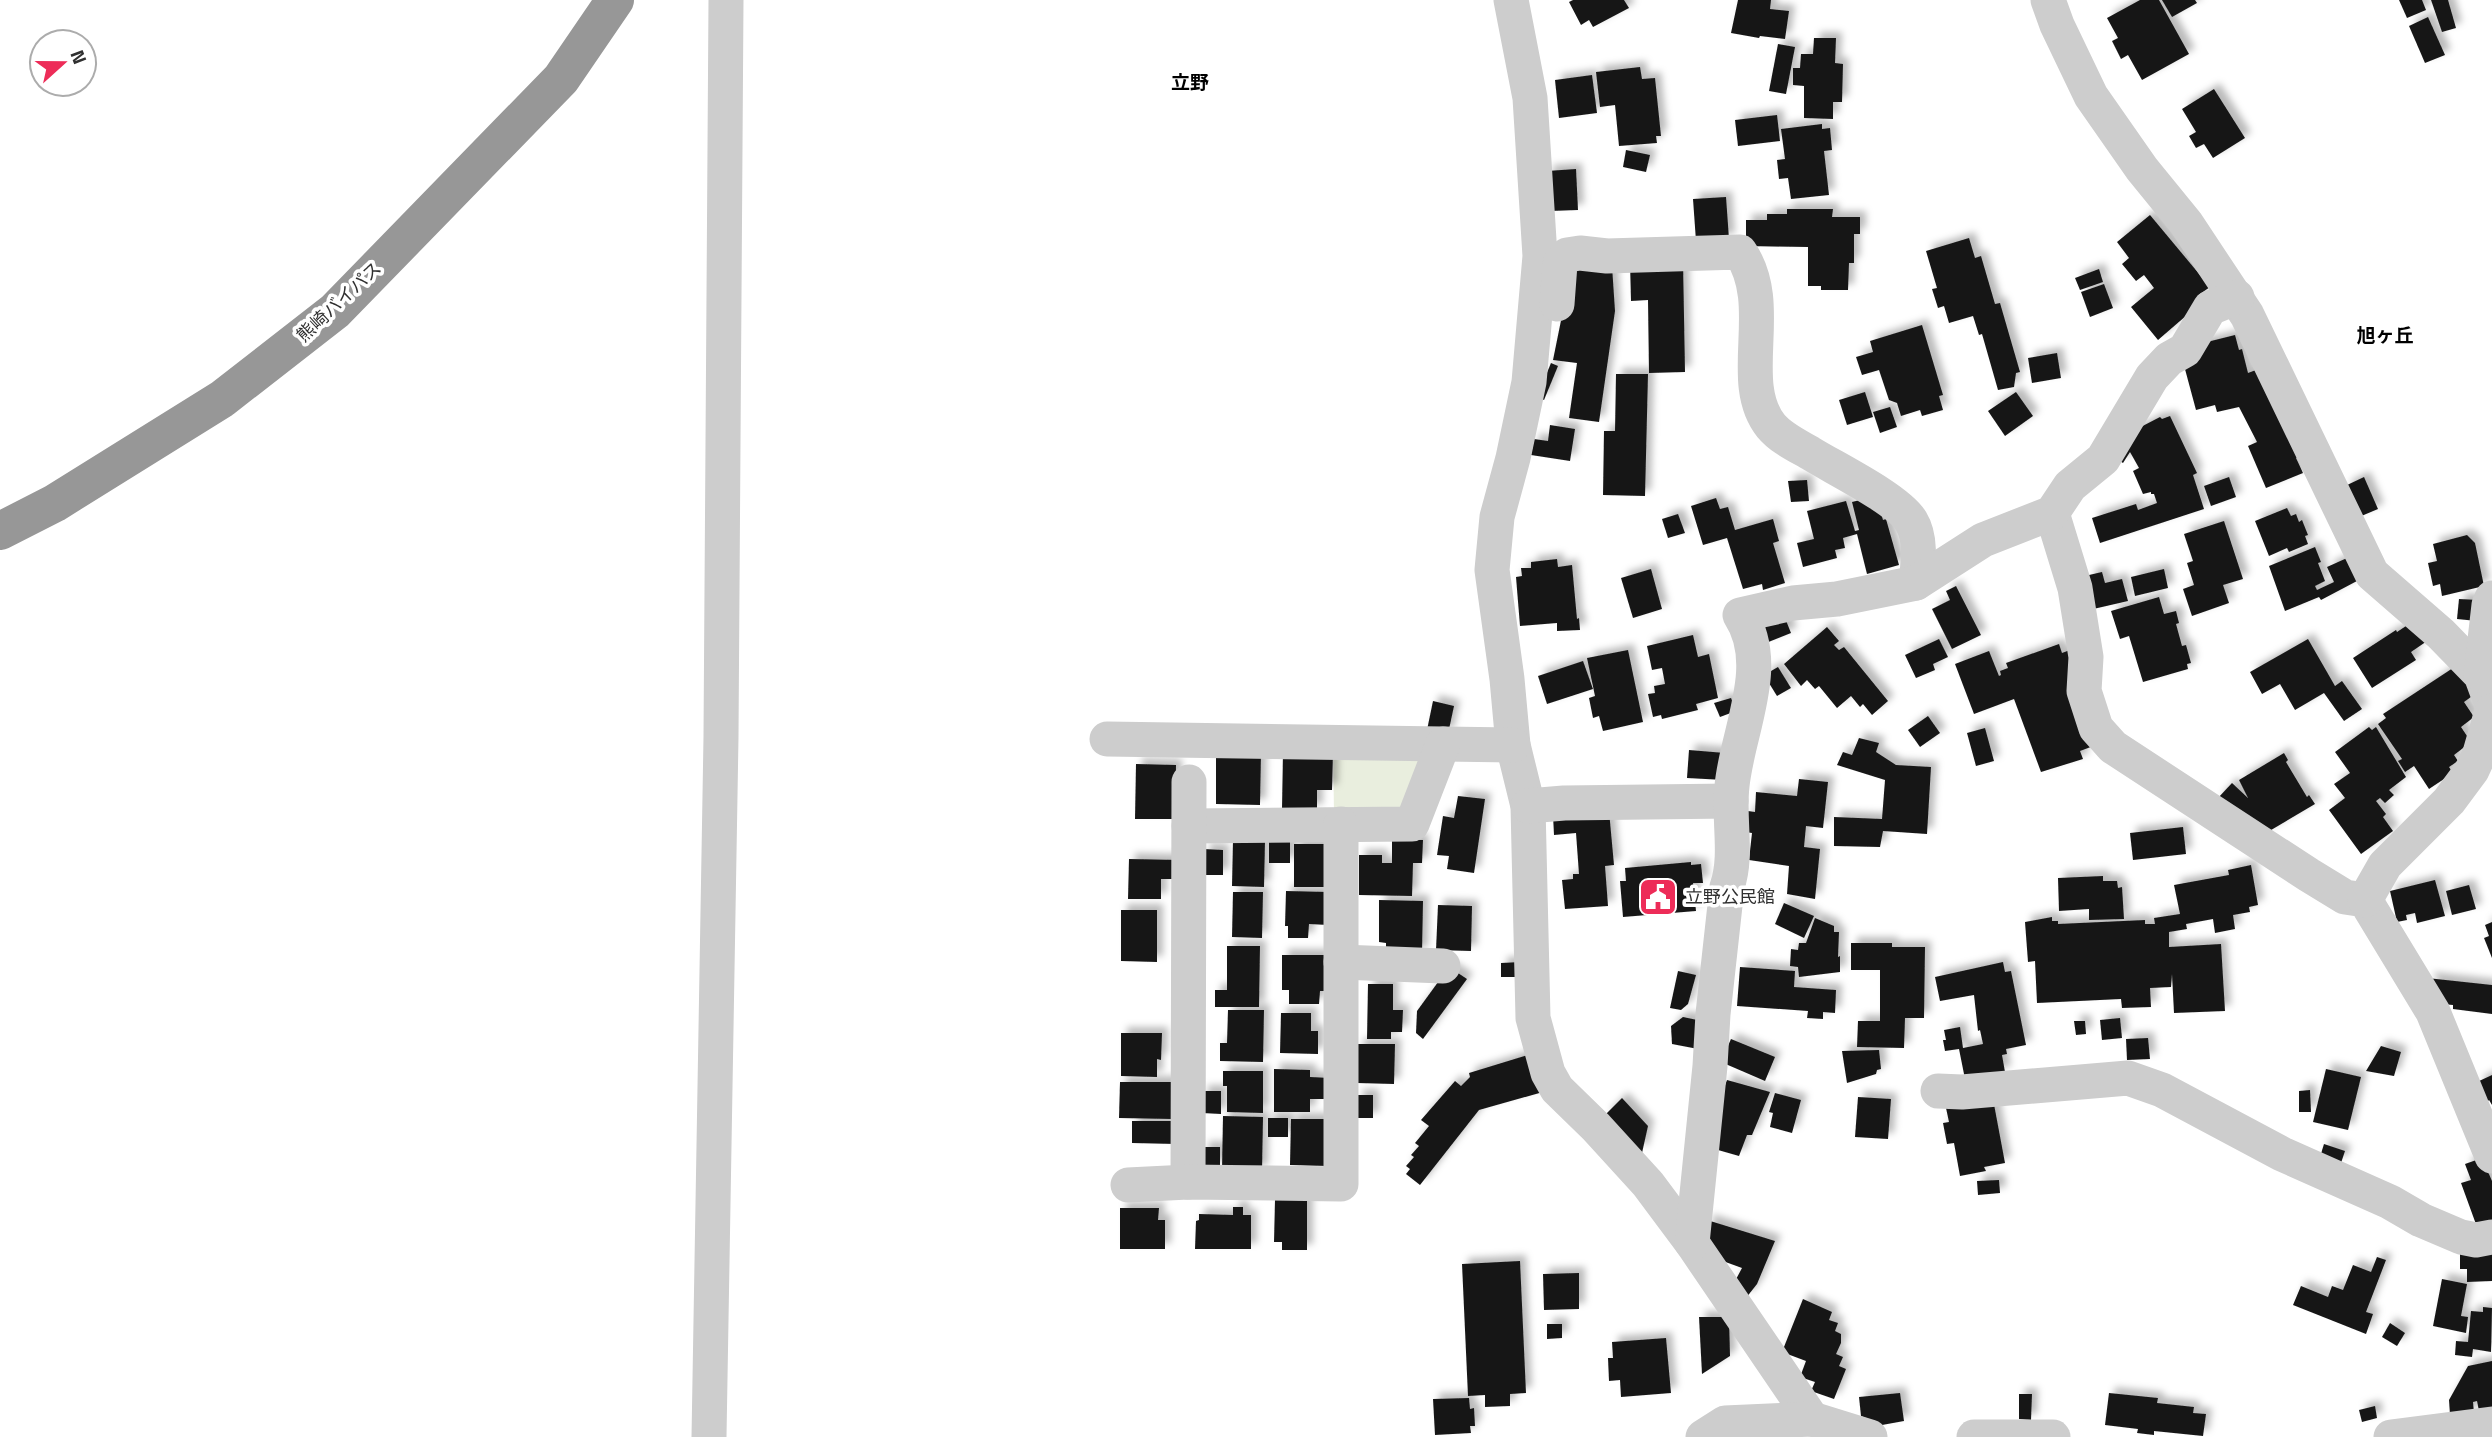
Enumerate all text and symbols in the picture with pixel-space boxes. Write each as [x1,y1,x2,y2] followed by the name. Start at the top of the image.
[28,28,98,98] north arrow
[63,45,95,68] text: N
[1171,67,1209,96] district label: 立野
[290,255,387,348] street label: 熊崎バイパス
[2356,320,2414,349] district label: 旭ヶ丘
[1637,876,1679,918] public building icon: 立野公民館
[1685,883,1775,910] place label: 立野公民館

